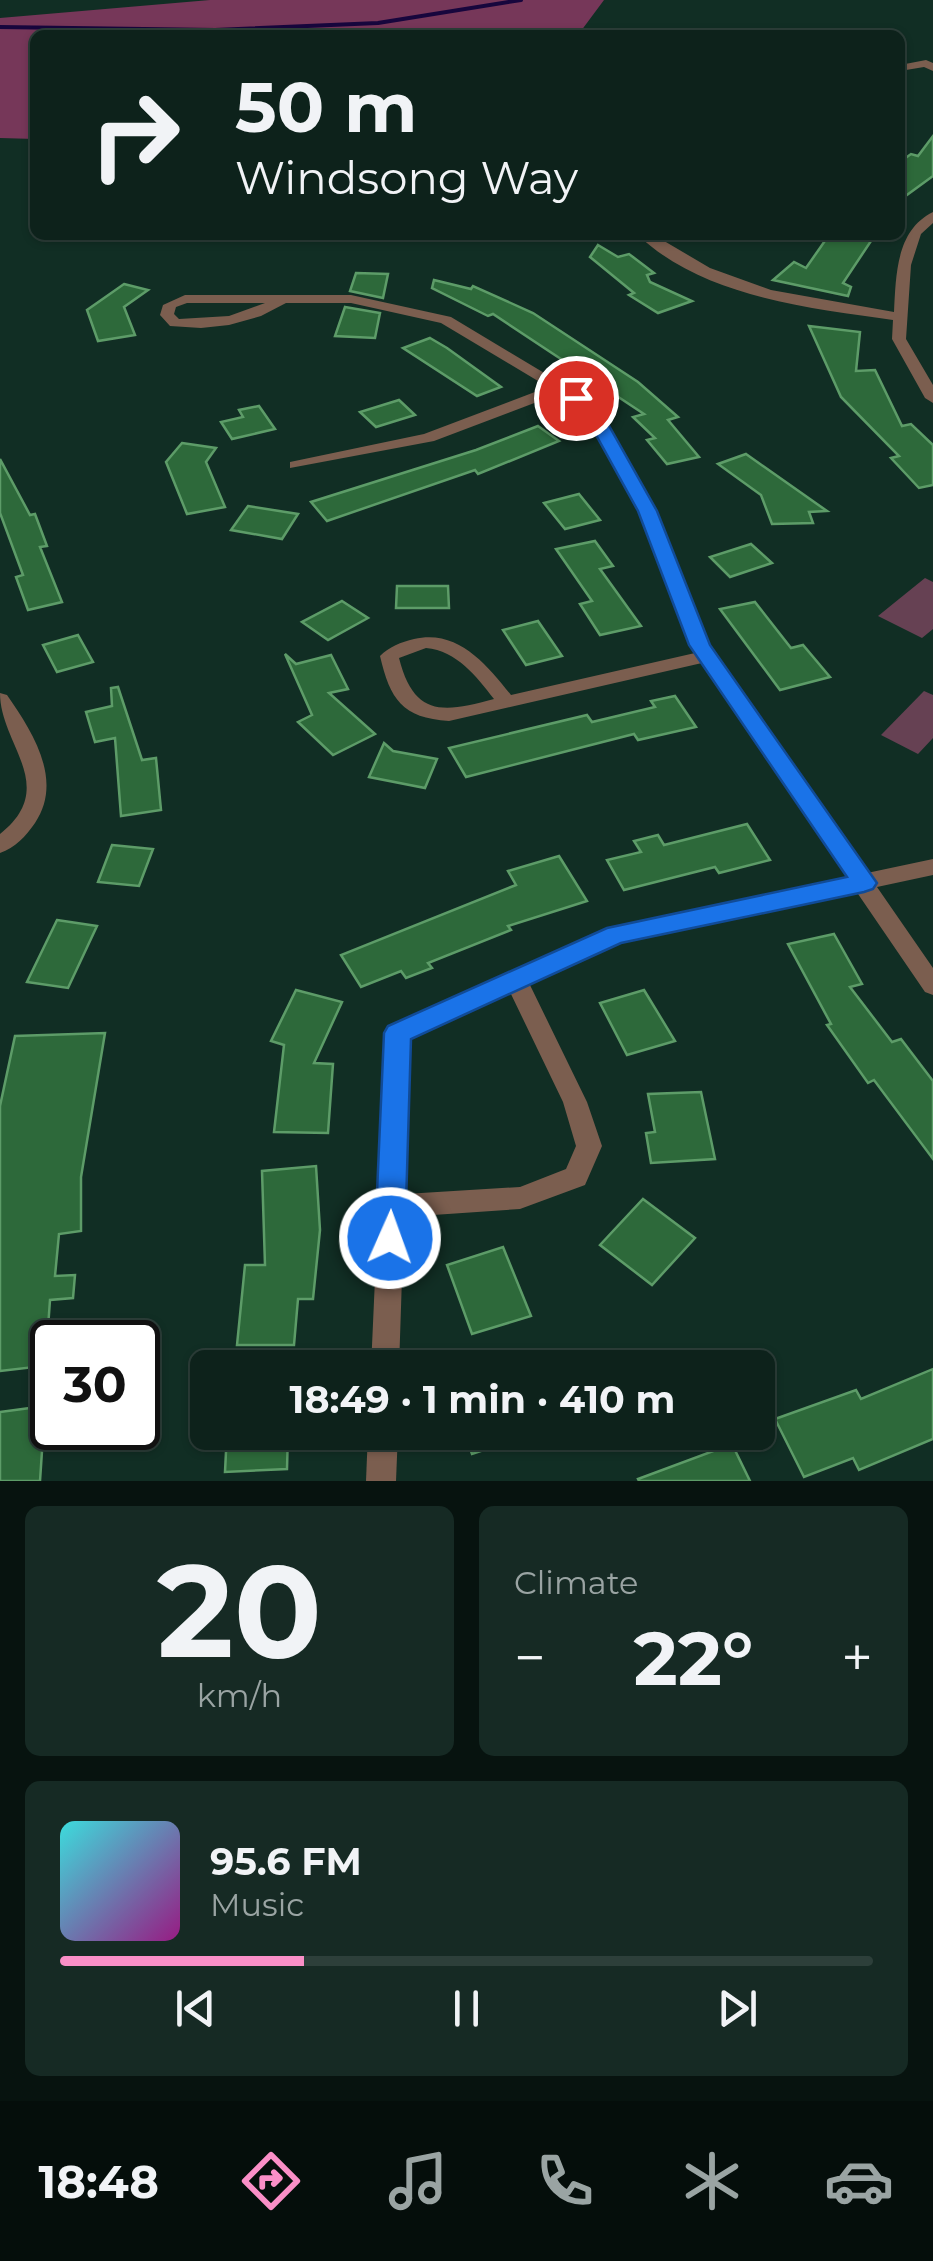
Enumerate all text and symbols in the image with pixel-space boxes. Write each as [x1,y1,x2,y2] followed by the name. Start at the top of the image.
[235,64,417,150] text: 50 m
[70,70,200,200] icon: right
[235,150,578,205] text: Windsong Way
[534,356,619,441] pin
[549,371,604,426] icon: arrive
[338,1186,442,1290] position arrow
[30,1320,160,1450] speed limit sign: 30
[290,1376,675,1423] text: 18:49 · 1 min · 410 m
[157,1531,322,1690] text: 20
[514,1563,638,1602] text: Climate
[634,1612,753,1704] text: 22°
[514,1624,546,1691] text: −
[841,1624,873,1691] text: +
[197,1676,282,1715] text: km/h
[210,1838,362,1885] text: 95.6 FM
[210,1885,304,1924] text: Music
[168,1981,223,2036] icon: previous
[439,1981,494,2036] icon: pause
[710,1981,765,2036] icon: next
[236,2146,306,2216] icon: directions
[383,2146,453,2216] icon: music
[530,2146,600,2216] icon: phone
[677,2146,747,2216] icon: climate
[824,2146,894,2216] icon: car
[39,2154,159,2209] text: 18:48

